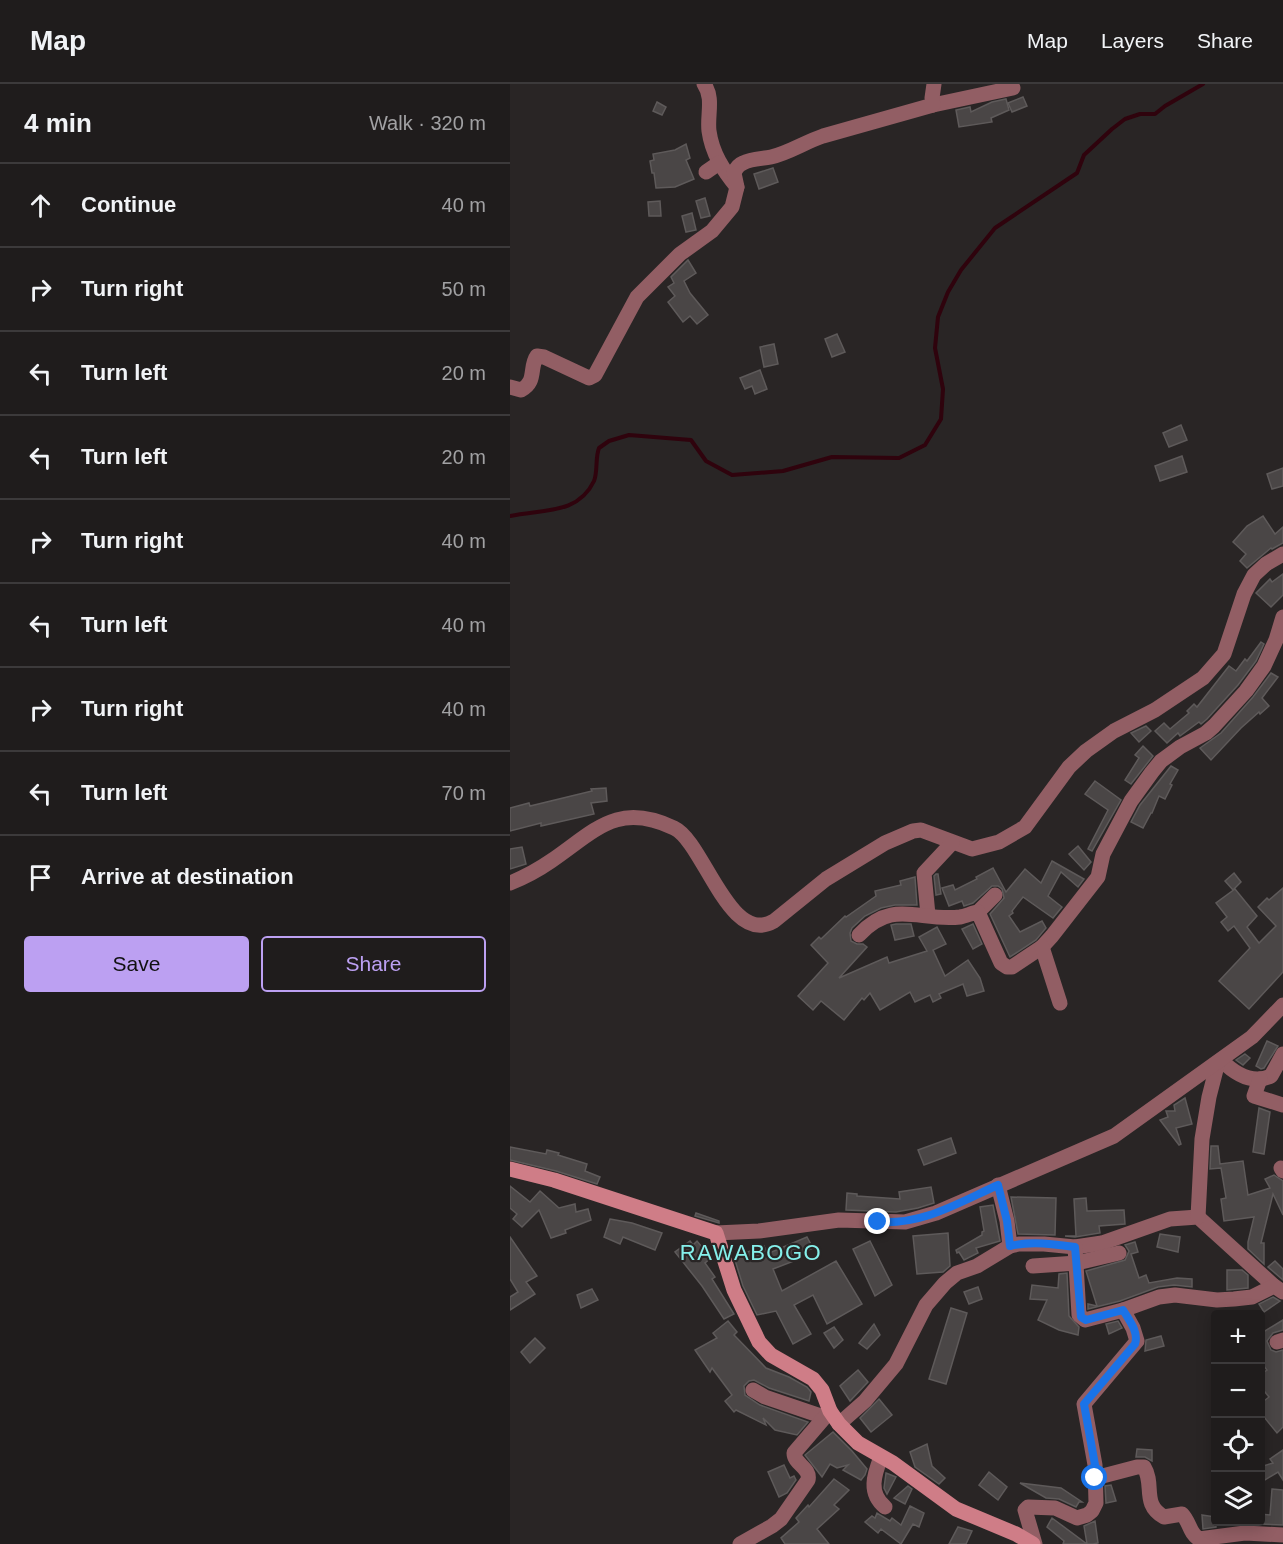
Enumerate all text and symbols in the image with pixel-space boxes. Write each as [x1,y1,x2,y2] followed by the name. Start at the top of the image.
[30,25,86,56] text: Map
[1027,29,1068,52] text: Map
[1101,29,1164,52] text: Layers
[1197,29,1253,52] text: Share
[24,108,92,138] text: 4 min
[369,112,486,134] text: Walk · 320 m
[24,189,57,222] icon: ahead
[81,192,176,217] text: Continue
[442,194,486,216] text: 40 m
[24,273,57,306] icon: right
[81,276,183,301] text: Turn right
[442,278,486,300] text: 50 m
[24,357,57,390] icon: left
[81,360,167,385] text: Turn left
[442,362,486,384] text: 20 m
[24,441,57,474] icon: left
[81,444,167,469] text: Turn left
[442,446,486,468] text: 20 m
[24,525,57,558] icon: right
[81,528,183,553] text: Turn right
[442,530,486,552] text: 40 m
[24,609,57,642] icon: left
[81,612,167,637] text: Turn left
[442,614,486,636] text: 40 m
[24,693,57,726] icon: right
[81,696,183,721] text: Turn right
[442,698,486,720] text: 40 m
[24,777,57,810] icon: left
[81,780,167,805] text: Turn left
[442,782,486,804] text: 70 m
[24,861,57,894] icon: arrive
[81,864,294,889] text: Arrive at destination
[24,936,249,992] button: Save
[261,936,486,992] button: Share
[864,1208,890,1234] route end
[680,1240,822,1265] district label: RAWABOGO
[1211,1310,1265,1526] map controls
[1211,1310,1265,1364] button: +
[1211,1364,1265,1418] button: −
[1211,1418,1265,1472] button: locate
[1081,1464,1107,1490] route start
[1211,1472,1265,1526] button: layers

